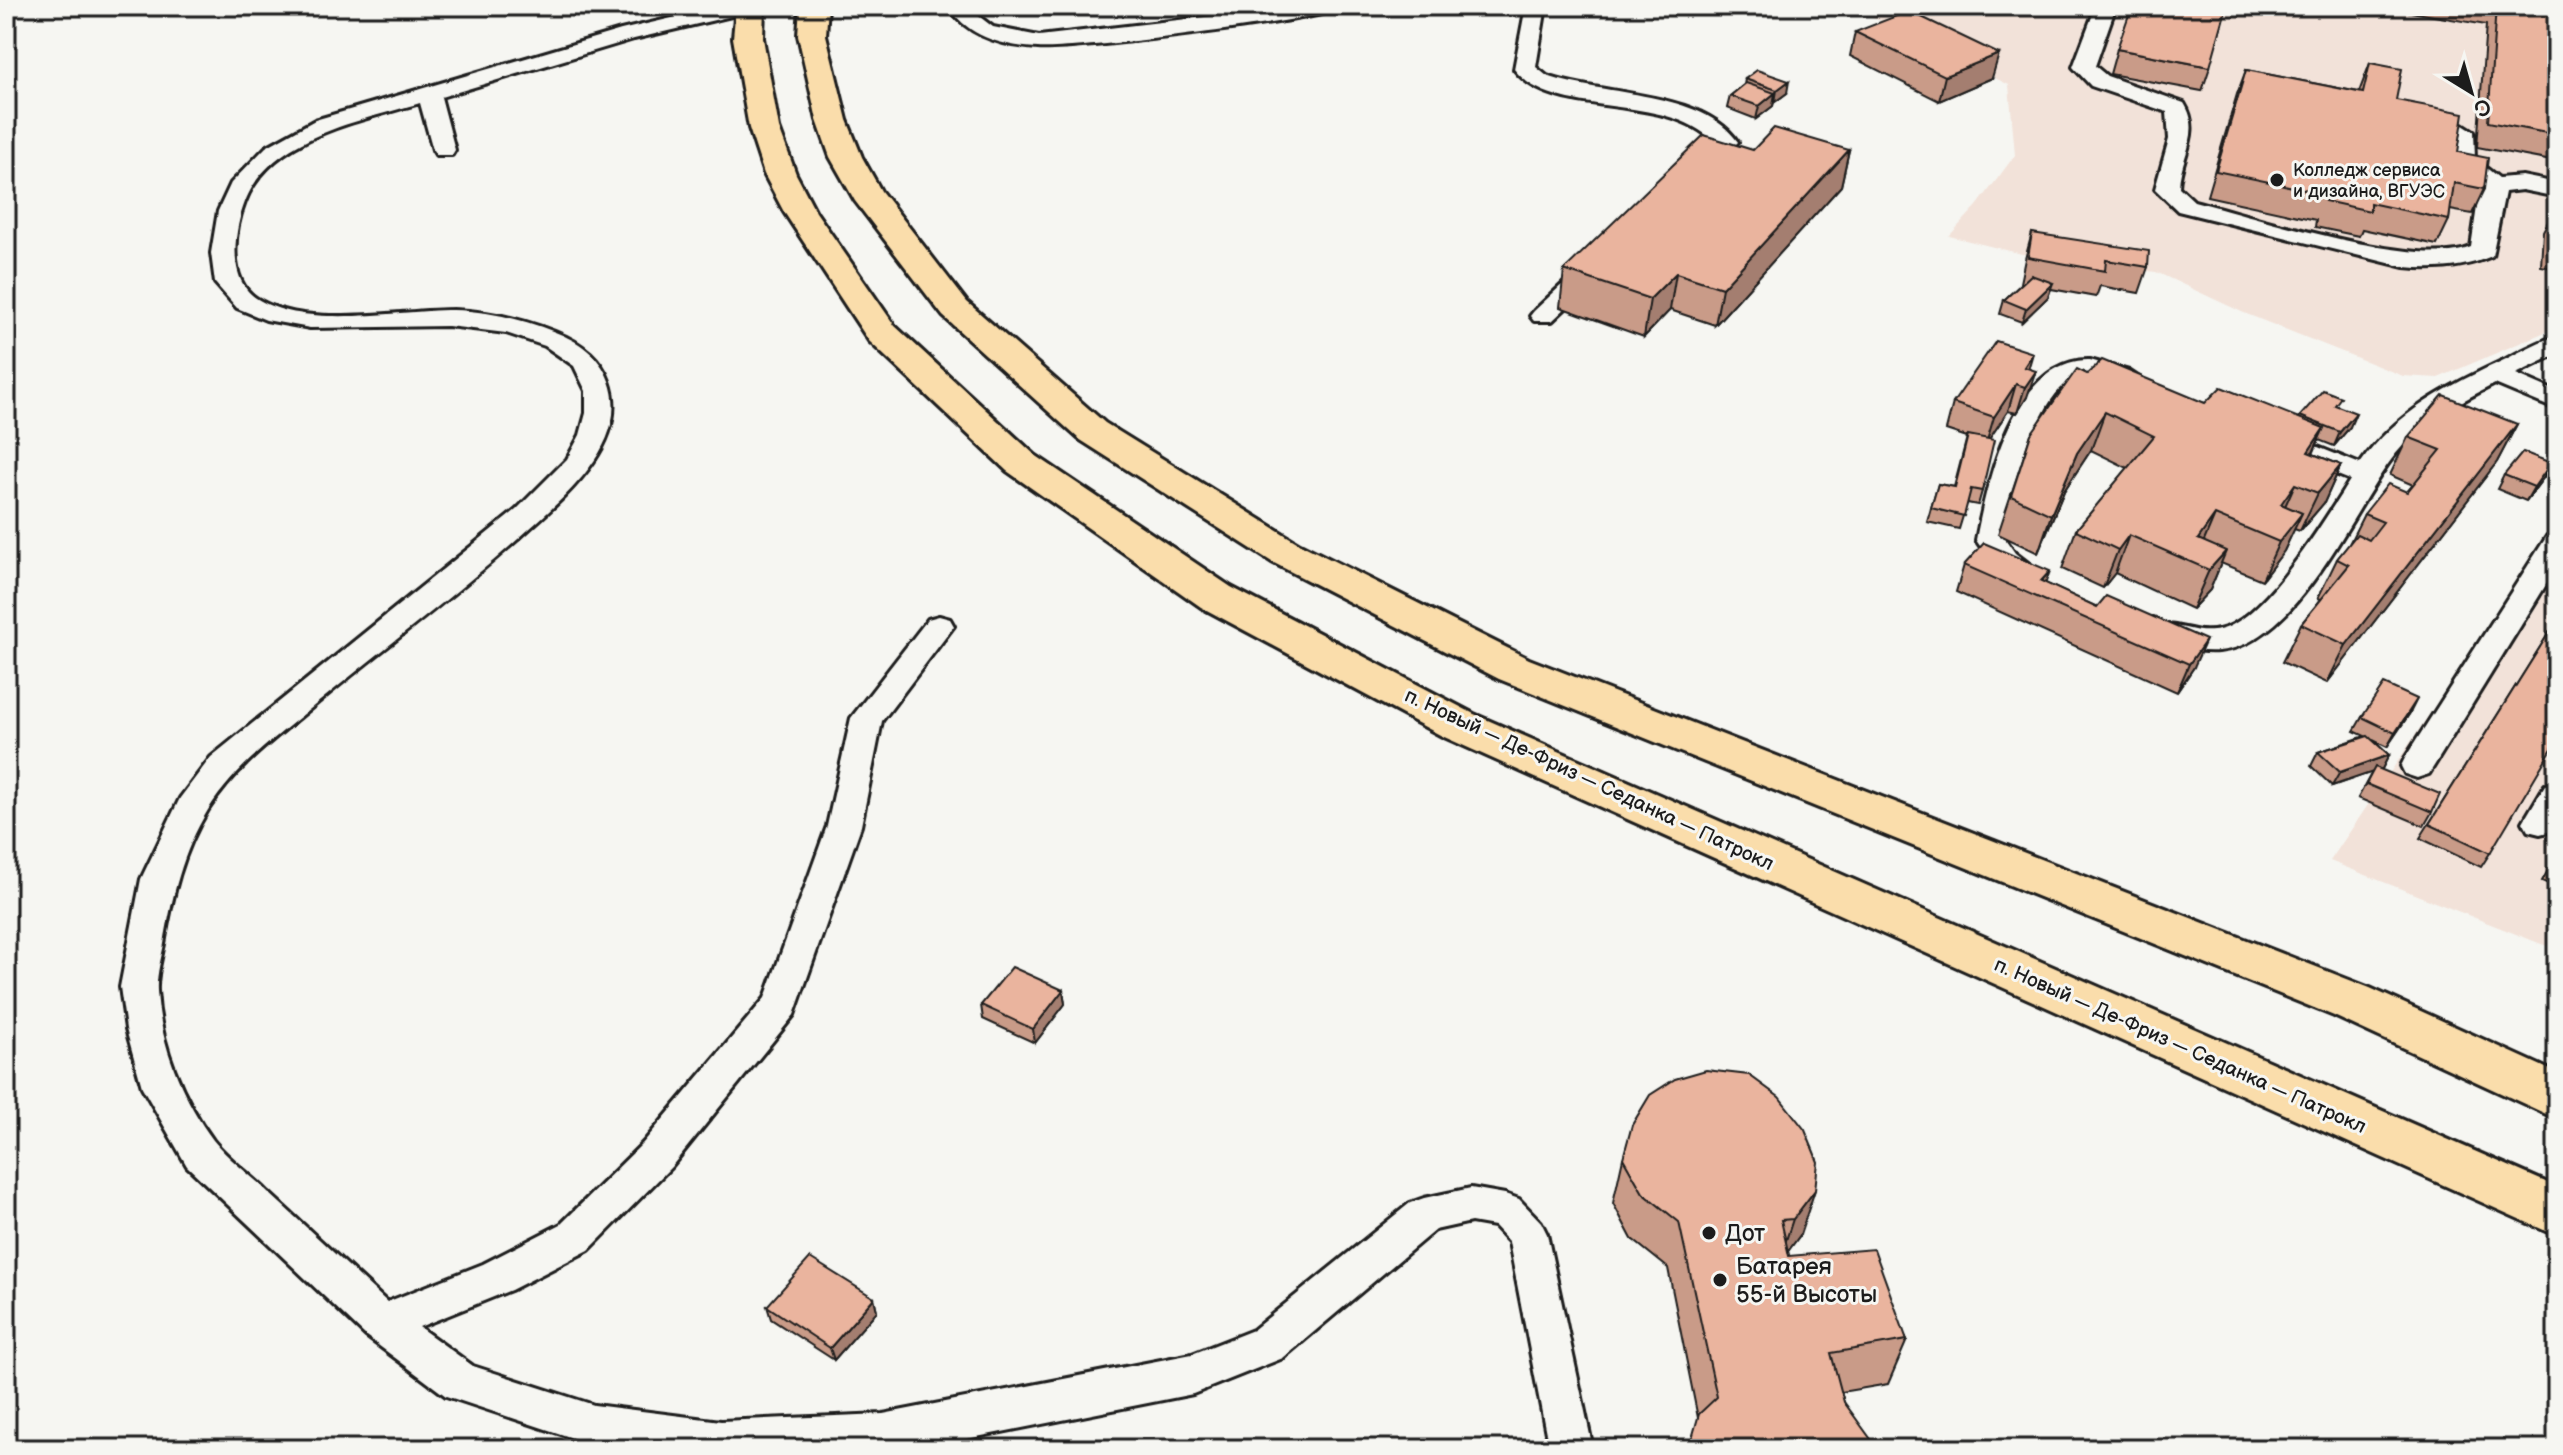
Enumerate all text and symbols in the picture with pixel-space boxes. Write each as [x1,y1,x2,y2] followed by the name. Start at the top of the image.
[2431,52,2511,132] north arrow
[2468,91,2496,122] text: С
[2293,160,2445,202] place label: Колледж сервиса и дизайна, ВГУЭС
[2268,171,2286,189] marker: Колледж сервиса и дизайна, ВГУЭС
[1401,684,1777,876] street label: п. Новый — Де-Фриз — Седанка — Патрокл
[1990,953,2370,1139] street label: п. Новый — Де-Фриз — Седанка — Патрокл
[1725,1219,1765,1248] place label: Дот
[1700,1224,1718,1242] marker: Дот
[1736,1252,1877,1309] place label: Батарея 55-й Высоты
[1711,1271,1729,1289] marker: Батарея 55-й Высоты

